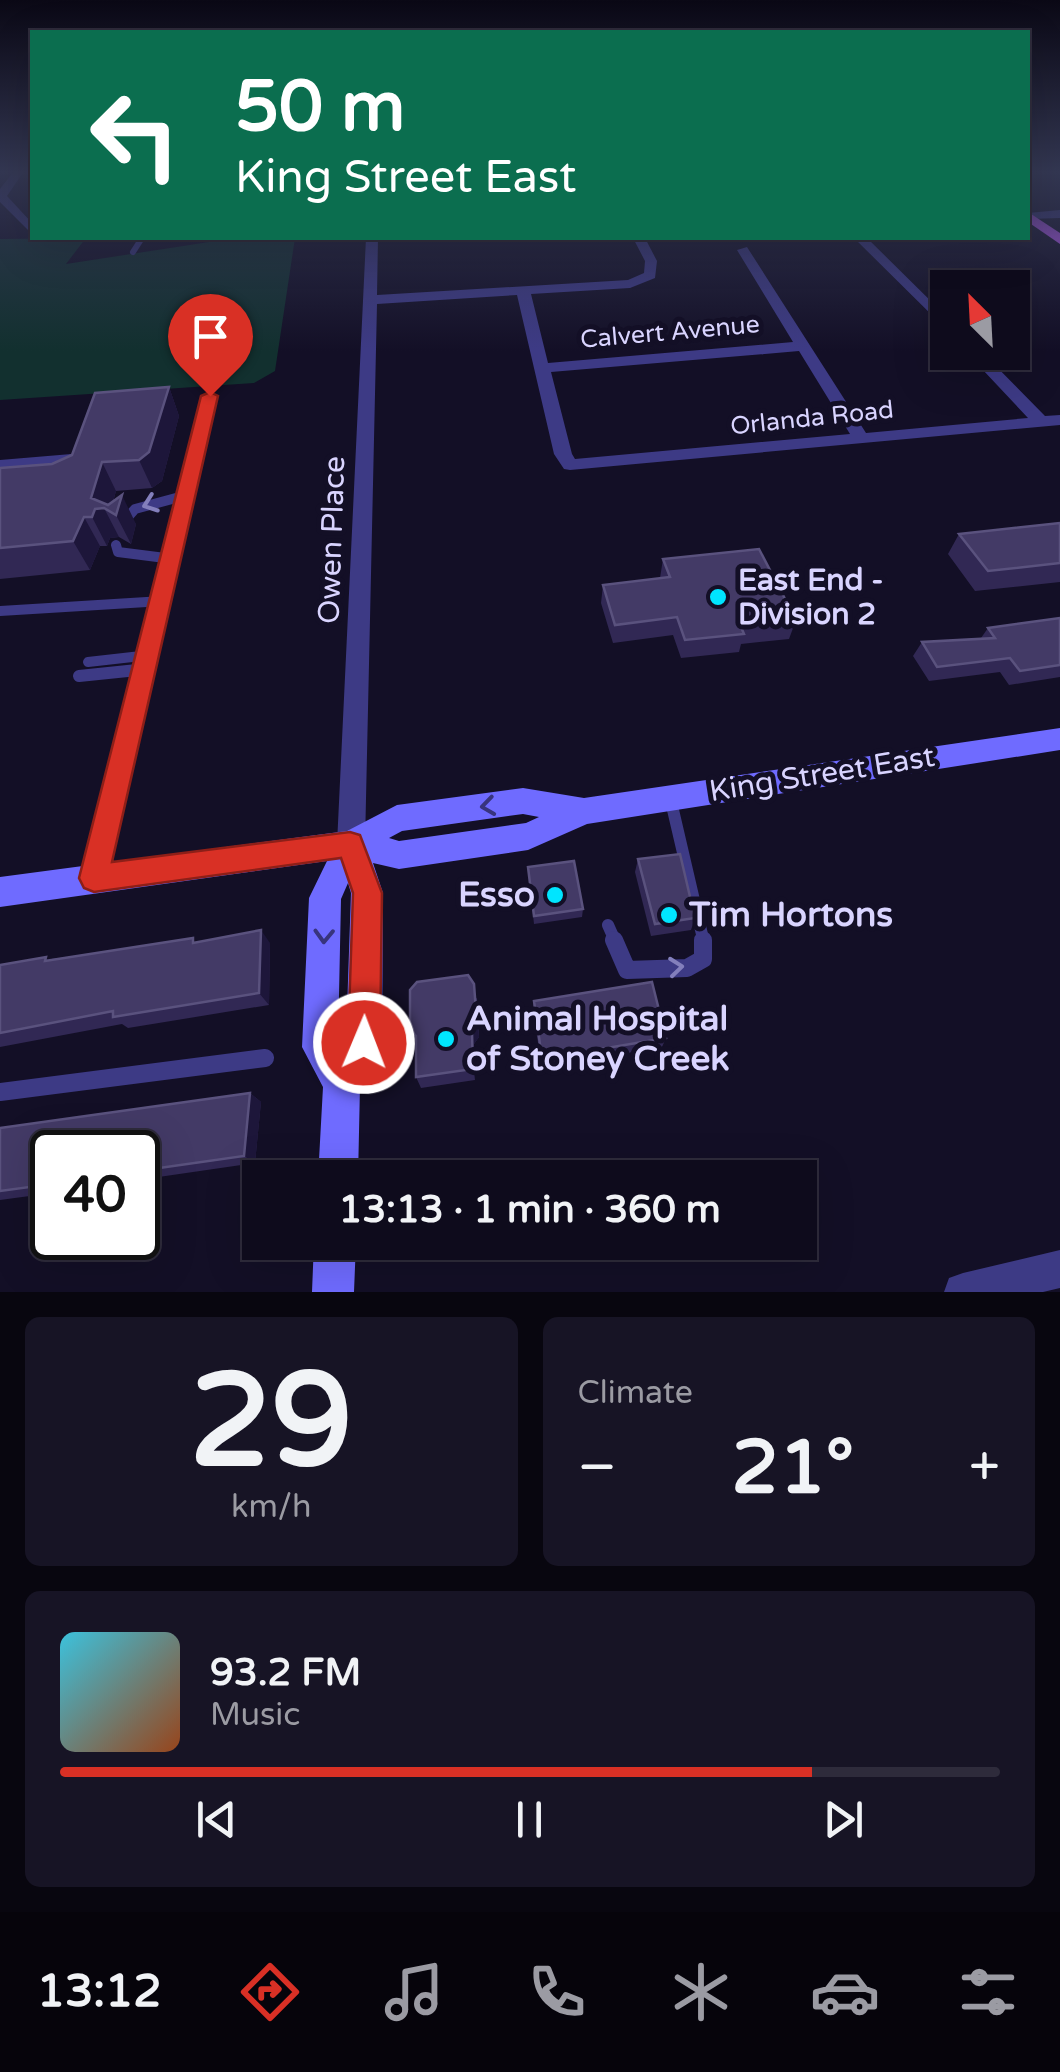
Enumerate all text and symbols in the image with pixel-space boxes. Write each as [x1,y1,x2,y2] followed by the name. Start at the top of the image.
[235,66,405,150] text: 50 m
[70,70,200,200] icon: left
[235,151,576,205] text: King Street East
[930,270,1030,370] north arrow
[930,270,1030,370] map controls
[168,294,253,397] pin
[183,309,238,364] icon: arrive
[579,309,761,355] street label: Calvert Avenue
[729,394,895,442] street label: Orlanda Road
[311,455,353,625] street label: Owen Place
[143,493,160,513] one-way arrow
[738,562,884,633] place label: East End - Division 2
[707,586,729,608] marker: East End - Division 2
[707,738,937,810] street label: King Street East
[480,794,496,815] one-way arrow
[458,874,535,916] place label: Esso
[544,884,566,906] marker: Esso
[688,894,893,936] place label: Tim Hortons
[658,904,680,926] marker: Tim Hortons
[313,928,334,944] one-way arrow
[668,957,684,978] one-way arrow
[312,991,416,1095] position arrow
[466,998,729,1080] place label: Animal Hospital of Stoney Creek
[435,1028,457,1050] marker: Animal Hospital of Stoney Creek
[30,1130,160,1260] speed limit sign: 40
[338,1187,721,1233] text: 13:13 · 1 min · 360 m
[190,1345,353,1501] text: 29
[578,1374,693,1412] text: Climate
[732,1423,854,1513] text: 21°
[578,1435,617,1501] text: −
[969,1435,1000,1501] text: +
[231,1488,311,1526] text: km/h
[210,1650,361,1696] text: 93.2 FM
[210,1696,300,1734] text: Music
[189,1792,244,1847] icon: previous
[502,1792,557,1847] icon: pause
[816,1792,871,1847] icon: next
[235,1957,305,2027] icon: directions
[379,1957,449,2027] icon: music
[522,1957,592,2027] icon: phone
[666,1957,736,2027] icon: climate
[810,1957,880,2027] icon: car
[953,1957,1023,2027] icon: filters
[37,1965,162,2019] text: 13:12

